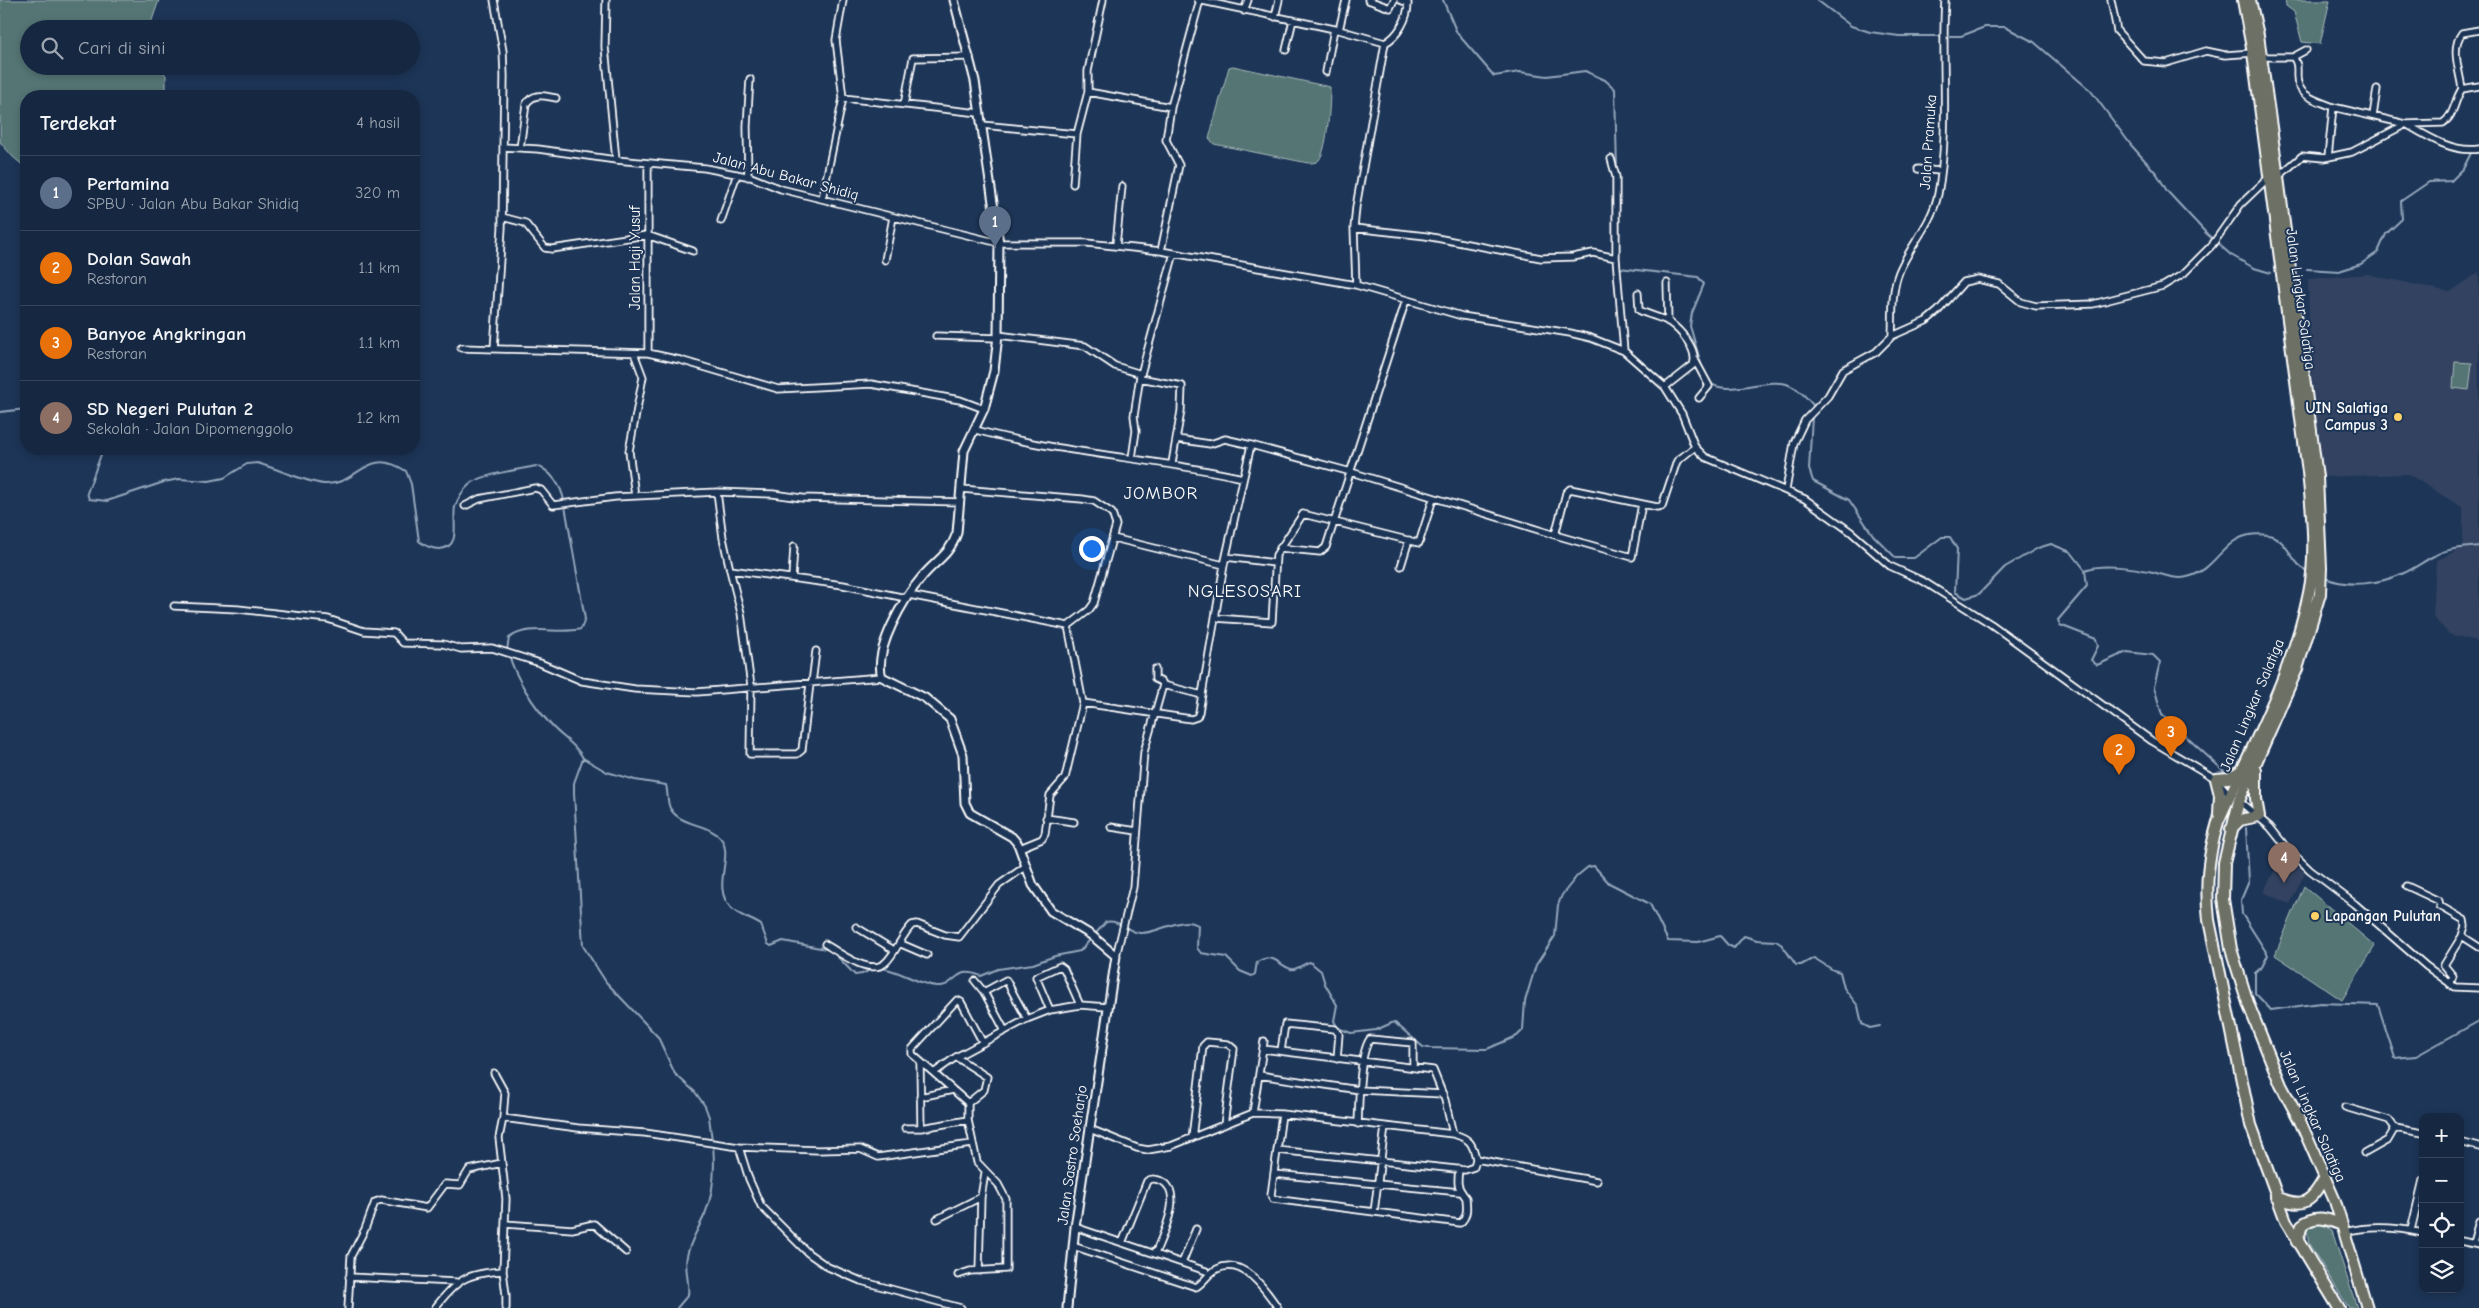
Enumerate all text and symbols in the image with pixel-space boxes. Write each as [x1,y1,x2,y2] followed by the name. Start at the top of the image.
[20,20,420,75] search box
[38,34,66,62] icon: search
[78,37,165,59] text: Cari di sini
[1916,94,1940,190] street label: Jalan Pramuka
[40,111,116,135] text: Terdekat
[356,114,400,132] text: 4 hasil
[711,148,861,204] street label: Jalan Abu Bakar Shidiq
[87,173,170,195] text: Pertamina
[53,184,59,202] text: 1
[355,184,400,202] text: 320 m
[87,195,299,213] text: SPBU · Jalan Abu Bakar Shidiq
[626,205,644,310] street label: Jalan Haji Yusuf
[979,206,1011,247] pin: 1
[2282,227,2320,371] street label: Jalan Lingkar Salatiga
[87,248,191,270] text: Dolan Sawah
[52,259,60,277] text: 2
[359,259,400,277] text: 1.1 km
[87,270,147,288] text: Restoran
[87,323,246,345] text: Banyoe Angkringan
[52,334,60,352] text: 3
[359,334,400,352] text: 1.1 km
[87,345,147,363] text: Restoran
[87,398,253,420] text: SD Negeri Pulutan 2
[2305,399,2388,434] place label: UIN Salatiga Campus 3
[52,409,60,427] text: 4
[357,409,400,427] text: 1.2 km
[2392,411,2404,423] marker: UIN Salatiga Campus 3
[87,420,293,438] text: Sekolah · Jalan Dipomenggolo
[1124,483,1198,504] district label: JOMBOR
[1079,536,1105,562] your location
[1188,581,1302,602] district label: NGLESOSARI
[2216,636,2288,774] street label: Jalan Lingkar Salatiga
[2155,716,2187,757] pin: 3
[2103,734,2135,775] pin: 2
[2268,842,2300,883] pin: 4
[2325,907,2441,925] place label: Lapangan Pulutan
[2309,910,2321,922] marker: Lapangan Pulutan
[2276,1047,2350,1185] street label: Jalan Lingkar Salatiga
[1053,1084,1091,1226] street label: Jalan Sastro Soeharjo
[2419,1113,2464,1293] map controls
[2419,1113,2464,1158] button: +
[2419,1158,2464,1203] button: −
[2419,1203,2464,1248] button: locate
[2419,1248,2464,1293] button: layers

